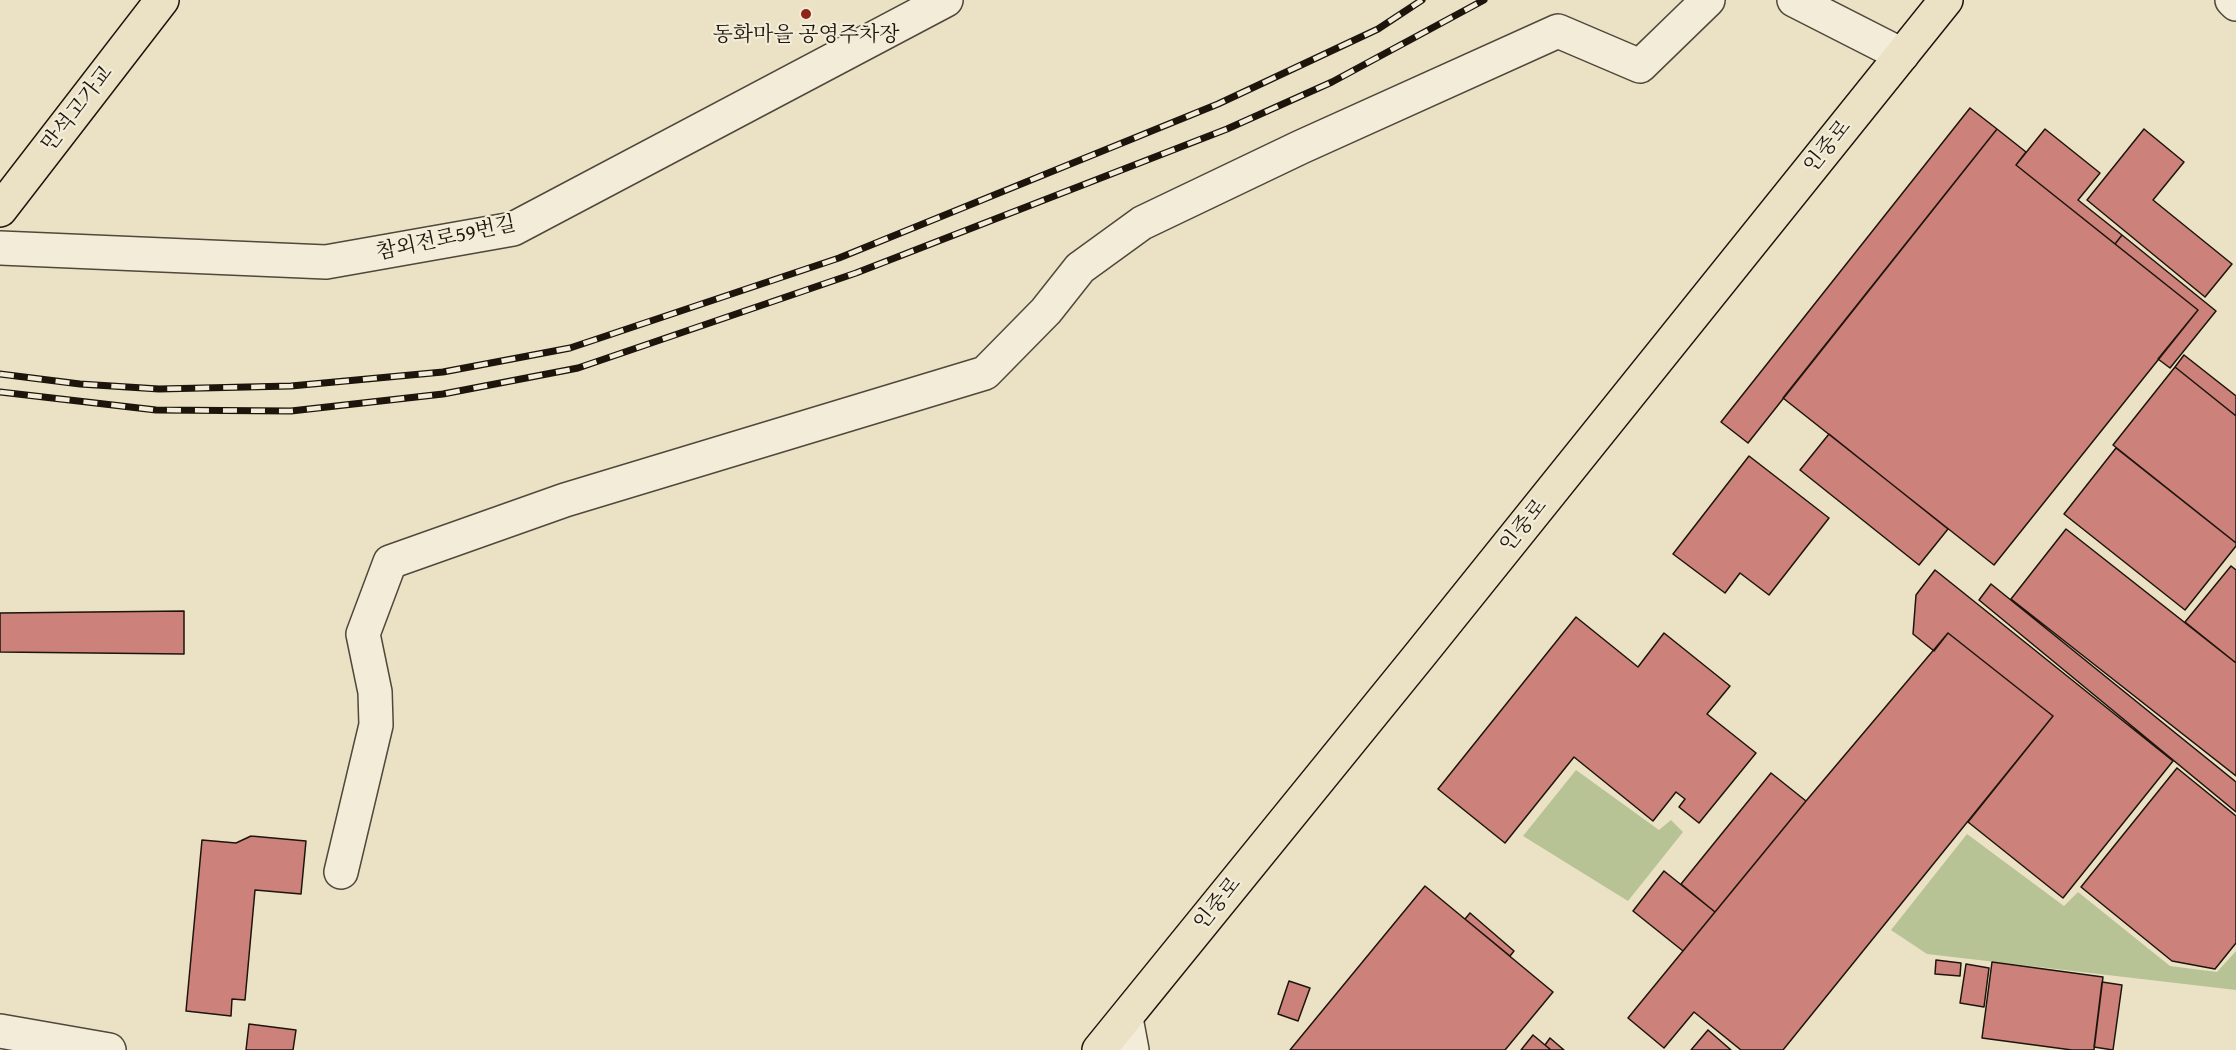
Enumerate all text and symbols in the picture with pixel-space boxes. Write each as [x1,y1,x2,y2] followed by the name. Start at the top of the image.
[799,7,813,21] marker: 동화마을 공영주차장
[712,23,900,49] place label: 동화마을 공영주차장
[37,61,119,157] street label: 만석고가교
[1799,115,1857,179] street label: 인중로
[374,212,518,266] street label: 참외전로59번길
[1495,494,1553,558] street label: 인중로
[1189,872,1247,936] street label: 인중로

